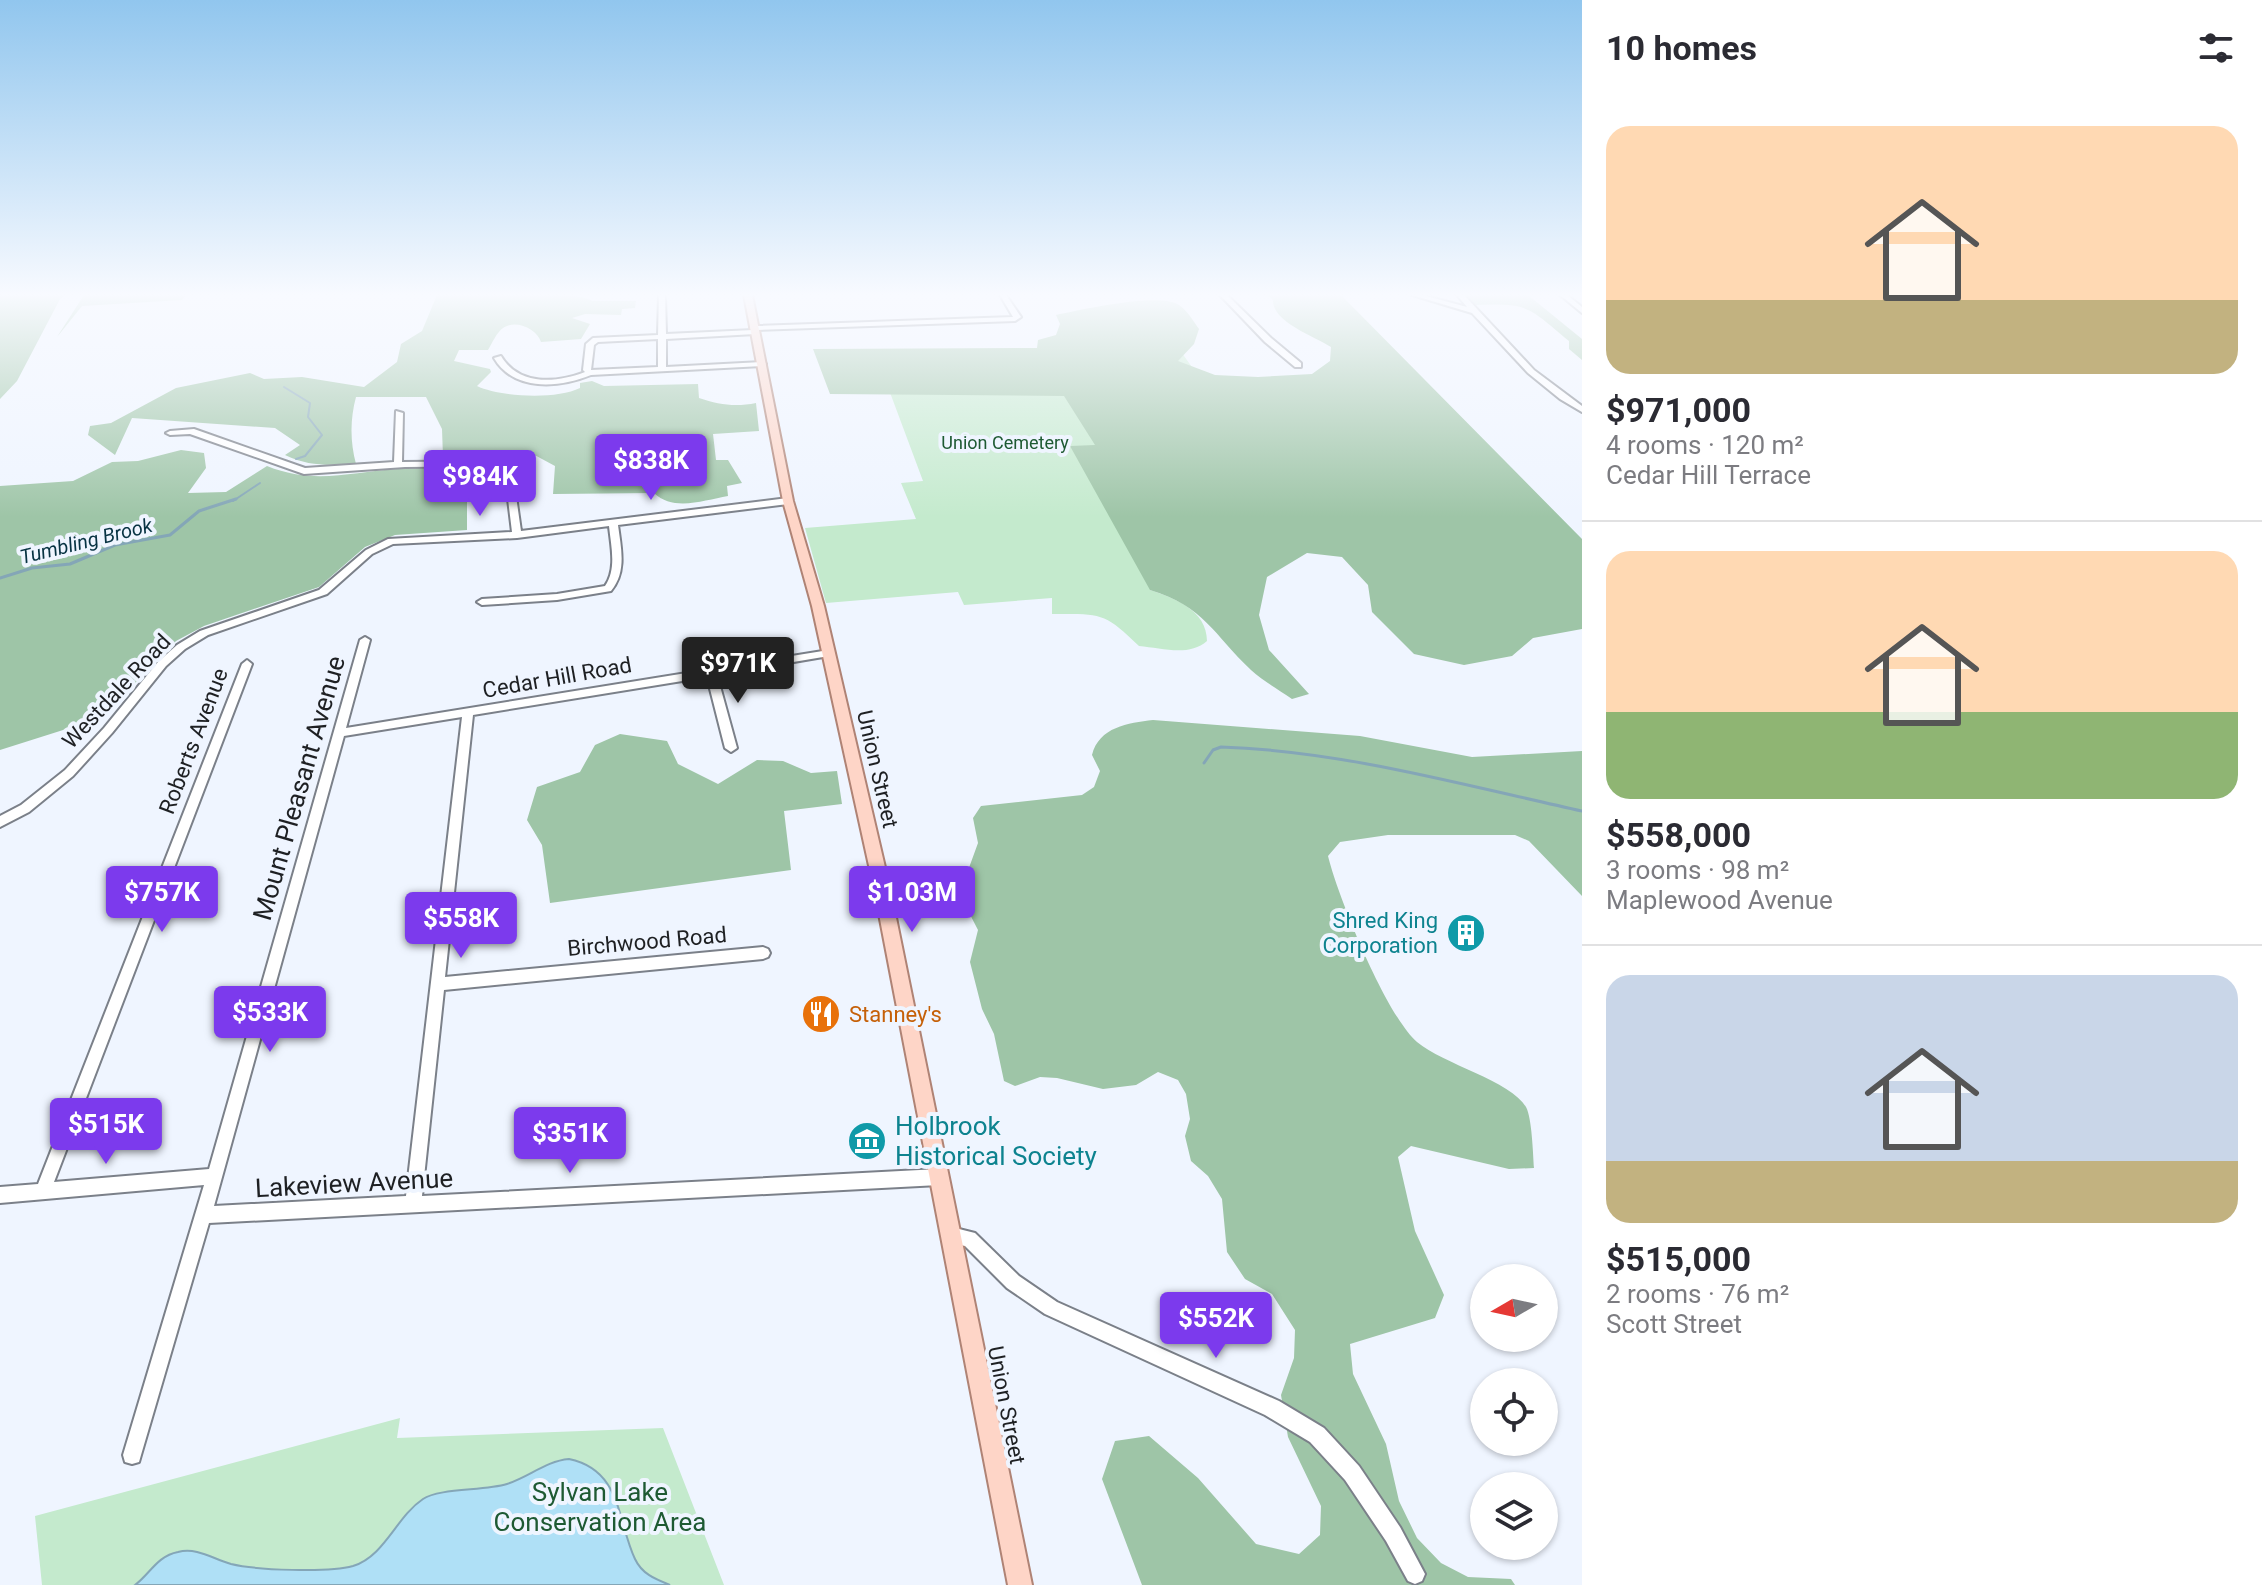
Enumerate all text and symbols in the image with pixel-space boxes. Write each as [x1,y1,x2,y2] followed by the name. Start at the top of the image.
[2194,26,2238,70] icon: filters
[1606,28,1757,68] text: 10 homes
[1850,178,1994,322] icon: home
[1606,390,1751,430] text: $971,000
[1606,430,1804,460] text: 4 rooms · 120 m²
[941,432,1069,453] park label: Union Cemetery
[595,434,707,502] pin: $838K
[613,445,689,475] text: $838K
[424,450,536,518] pin: $984K
[1606,460,1811,490] text: Cedar Hill Terrace
[442,461,518,491] text: $984K
[17,513,156,569] water label: Tumbling Brook
[1850,603,1994,747] icon: home
[57,629,176,754] street label: Westdale Road
[682,637,794,705] pin: $971K
[700,648,776,678] text: $971K
[247,652,351,924] street label: Mount Pleasant Avenue
[481,652,634,703] street label: Cedar Hill Road
[154,665,233,818] street label: Roberts Avenue
[852,708,903,830] street label: Union Street
[1606,815,1751,855] text: $558,000
[1606,855,1789,885] text: 3 rooms · 98 m²
[106,866,218,934] pin: $757K
[847,866,977,934] pin: $1.03M
[124,877,200,907] text: $757K
[867,877,957,907] text: $1.03M
[1606,885,1833,915] text: Maplewood Avenue
[405,892,517,960] pin: $558K
[423,903,499,933] text: $558K
[1323,908,1438,958] place label: Shred King Corporation
[1445,912,1487,954] building icon: Shred King Corporation
[566,922,728,961] street label: Birchwood Road
[214,986,326,1054] pin: $533K
[800,993,842,1035] restaurant icon: Stanney's
[232,997,308,1027] text: $533K
[849,1002,942,1027] place label: Stanney's
[1850,1027,1994,1171] icon: home
[50,1098,162,1166] pin: $515K
[514,1107,626,1175] pin: $351K
[68,1109,144,1139] text: $515K
[895,1111,1097,1171] place label: Holbrook Historical Society
[532,1118,608,1148] text: $351K
[846,1120,888,1162] museum icon: Holbrook Historical Society
[254,1163,454,1203] street label: Lakeview Avenue
[1606,1239,1751,1279] text: $515,000
[1470,1264,1558,1352] north arrow
[1470,1264,1558,1560] map controls
[1606,1279,1789,1309] text: 2 rooms · 76 m²
[1160,1292,1272,1360] pin: $552K
[1178,1303,1254,1333] text: $552K
[1606,1309,1742,1339] text: Scott Street
[983,1344,1030,1466] street label: Union Street
[1470,1368,1558,1456] button: locate
[1470,1472,1558,1560] button: layers
[494,1477,706,1537] park label: Sylvan Lake Conservation Area

